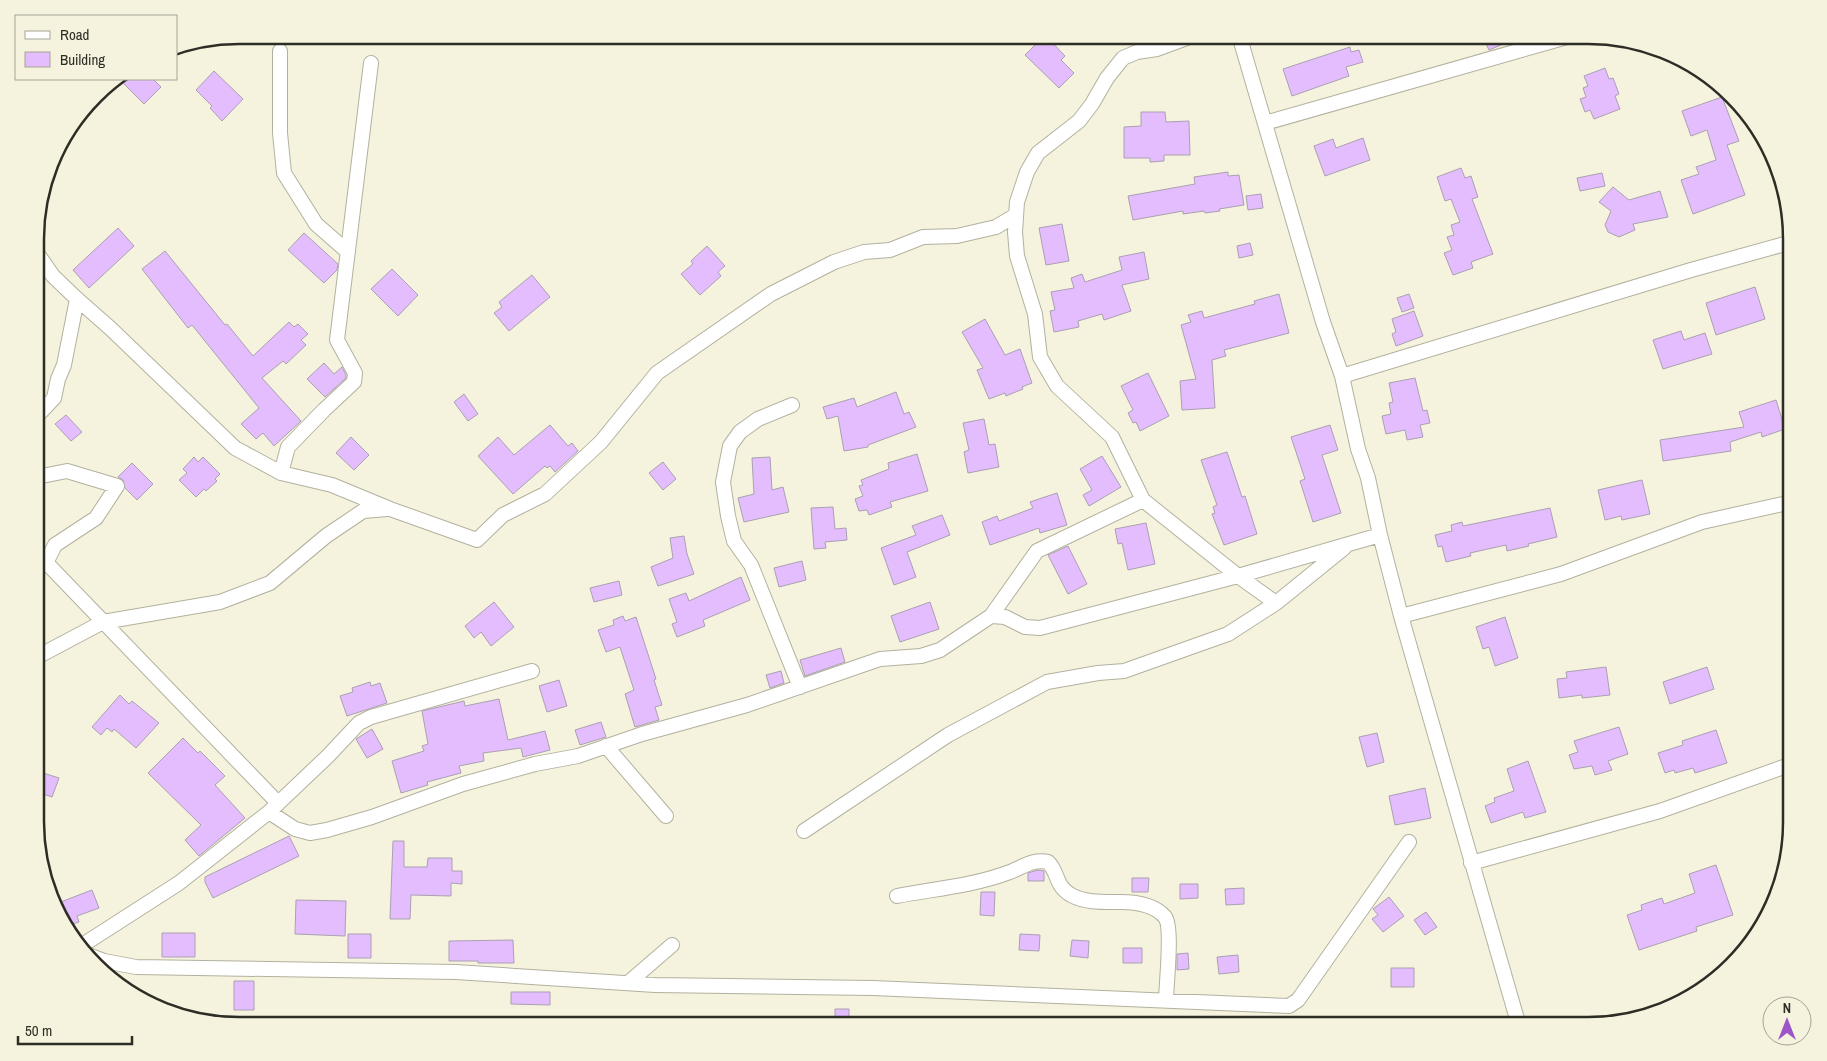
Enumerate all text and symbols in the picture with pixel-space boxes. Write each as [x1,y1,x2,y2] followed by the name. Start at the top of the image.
[15,15,178,80] legend
[60,24,89,45] text: Road
[60,49,105,70] text: Building
[1762,996,1812,1046] north arrow
[1783,999,1791,1017] text: N
[18,1014,131,1046] scale bar
[25,1020,52,1041] text: 50 m

